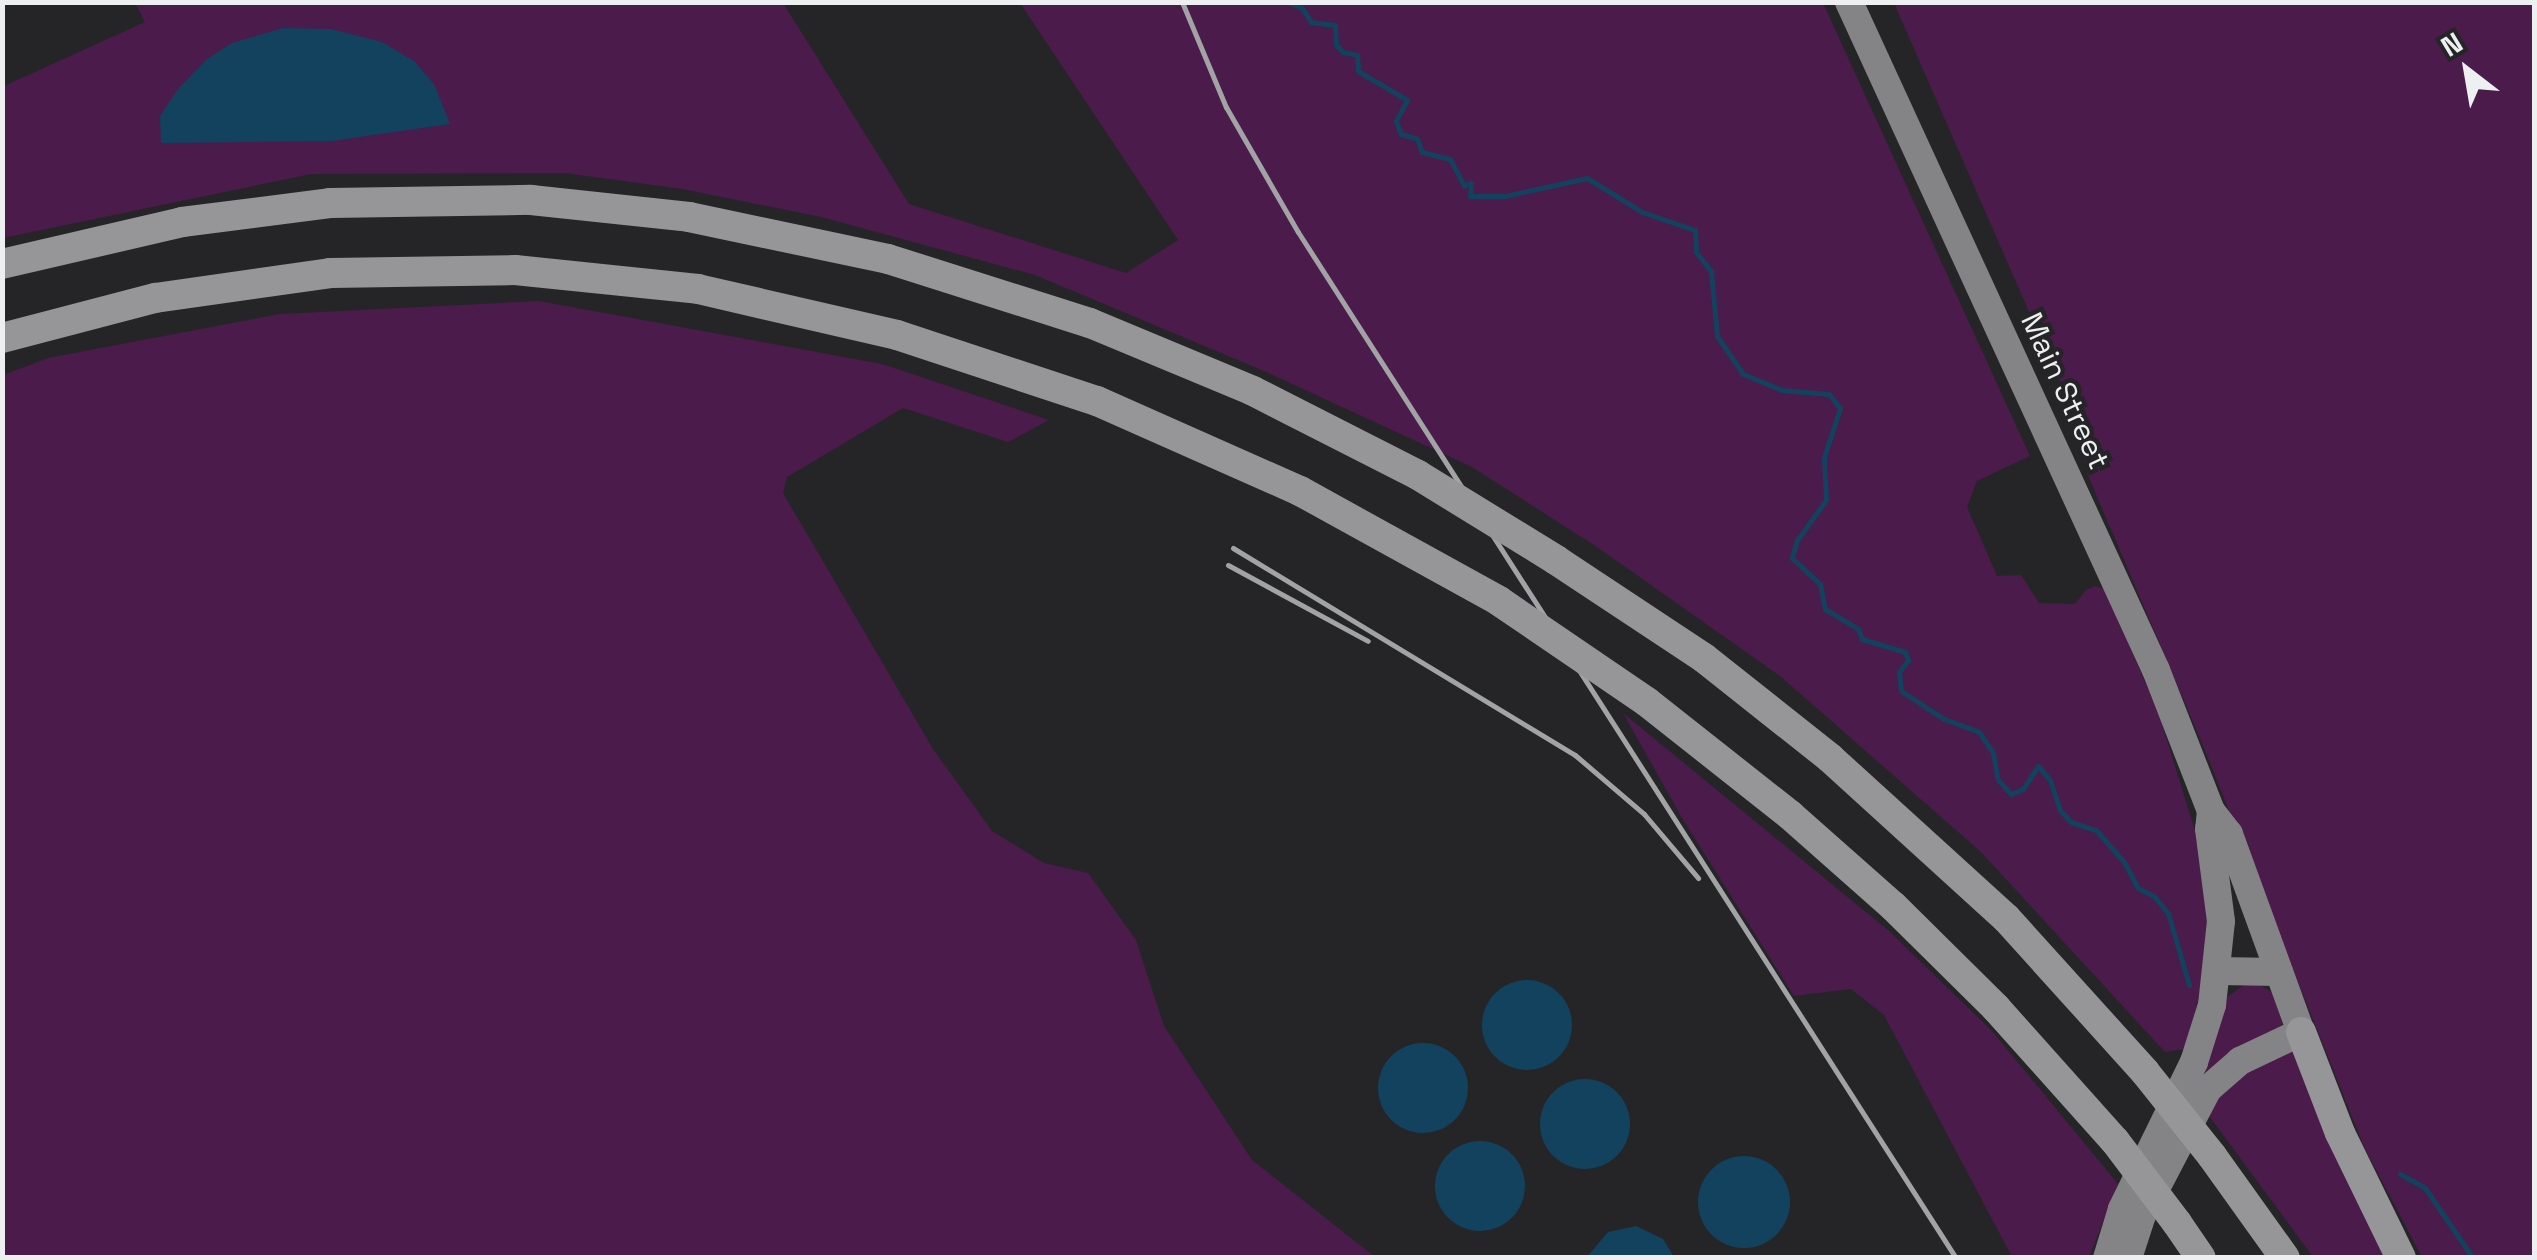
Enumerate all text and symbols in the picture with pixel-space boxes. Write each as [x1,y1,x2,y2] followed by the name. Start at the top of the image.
[2417,20,2517,120] north arrow
[2434,24,2469,65] text: N
[2013,307,2117,475] street label: Main Street

